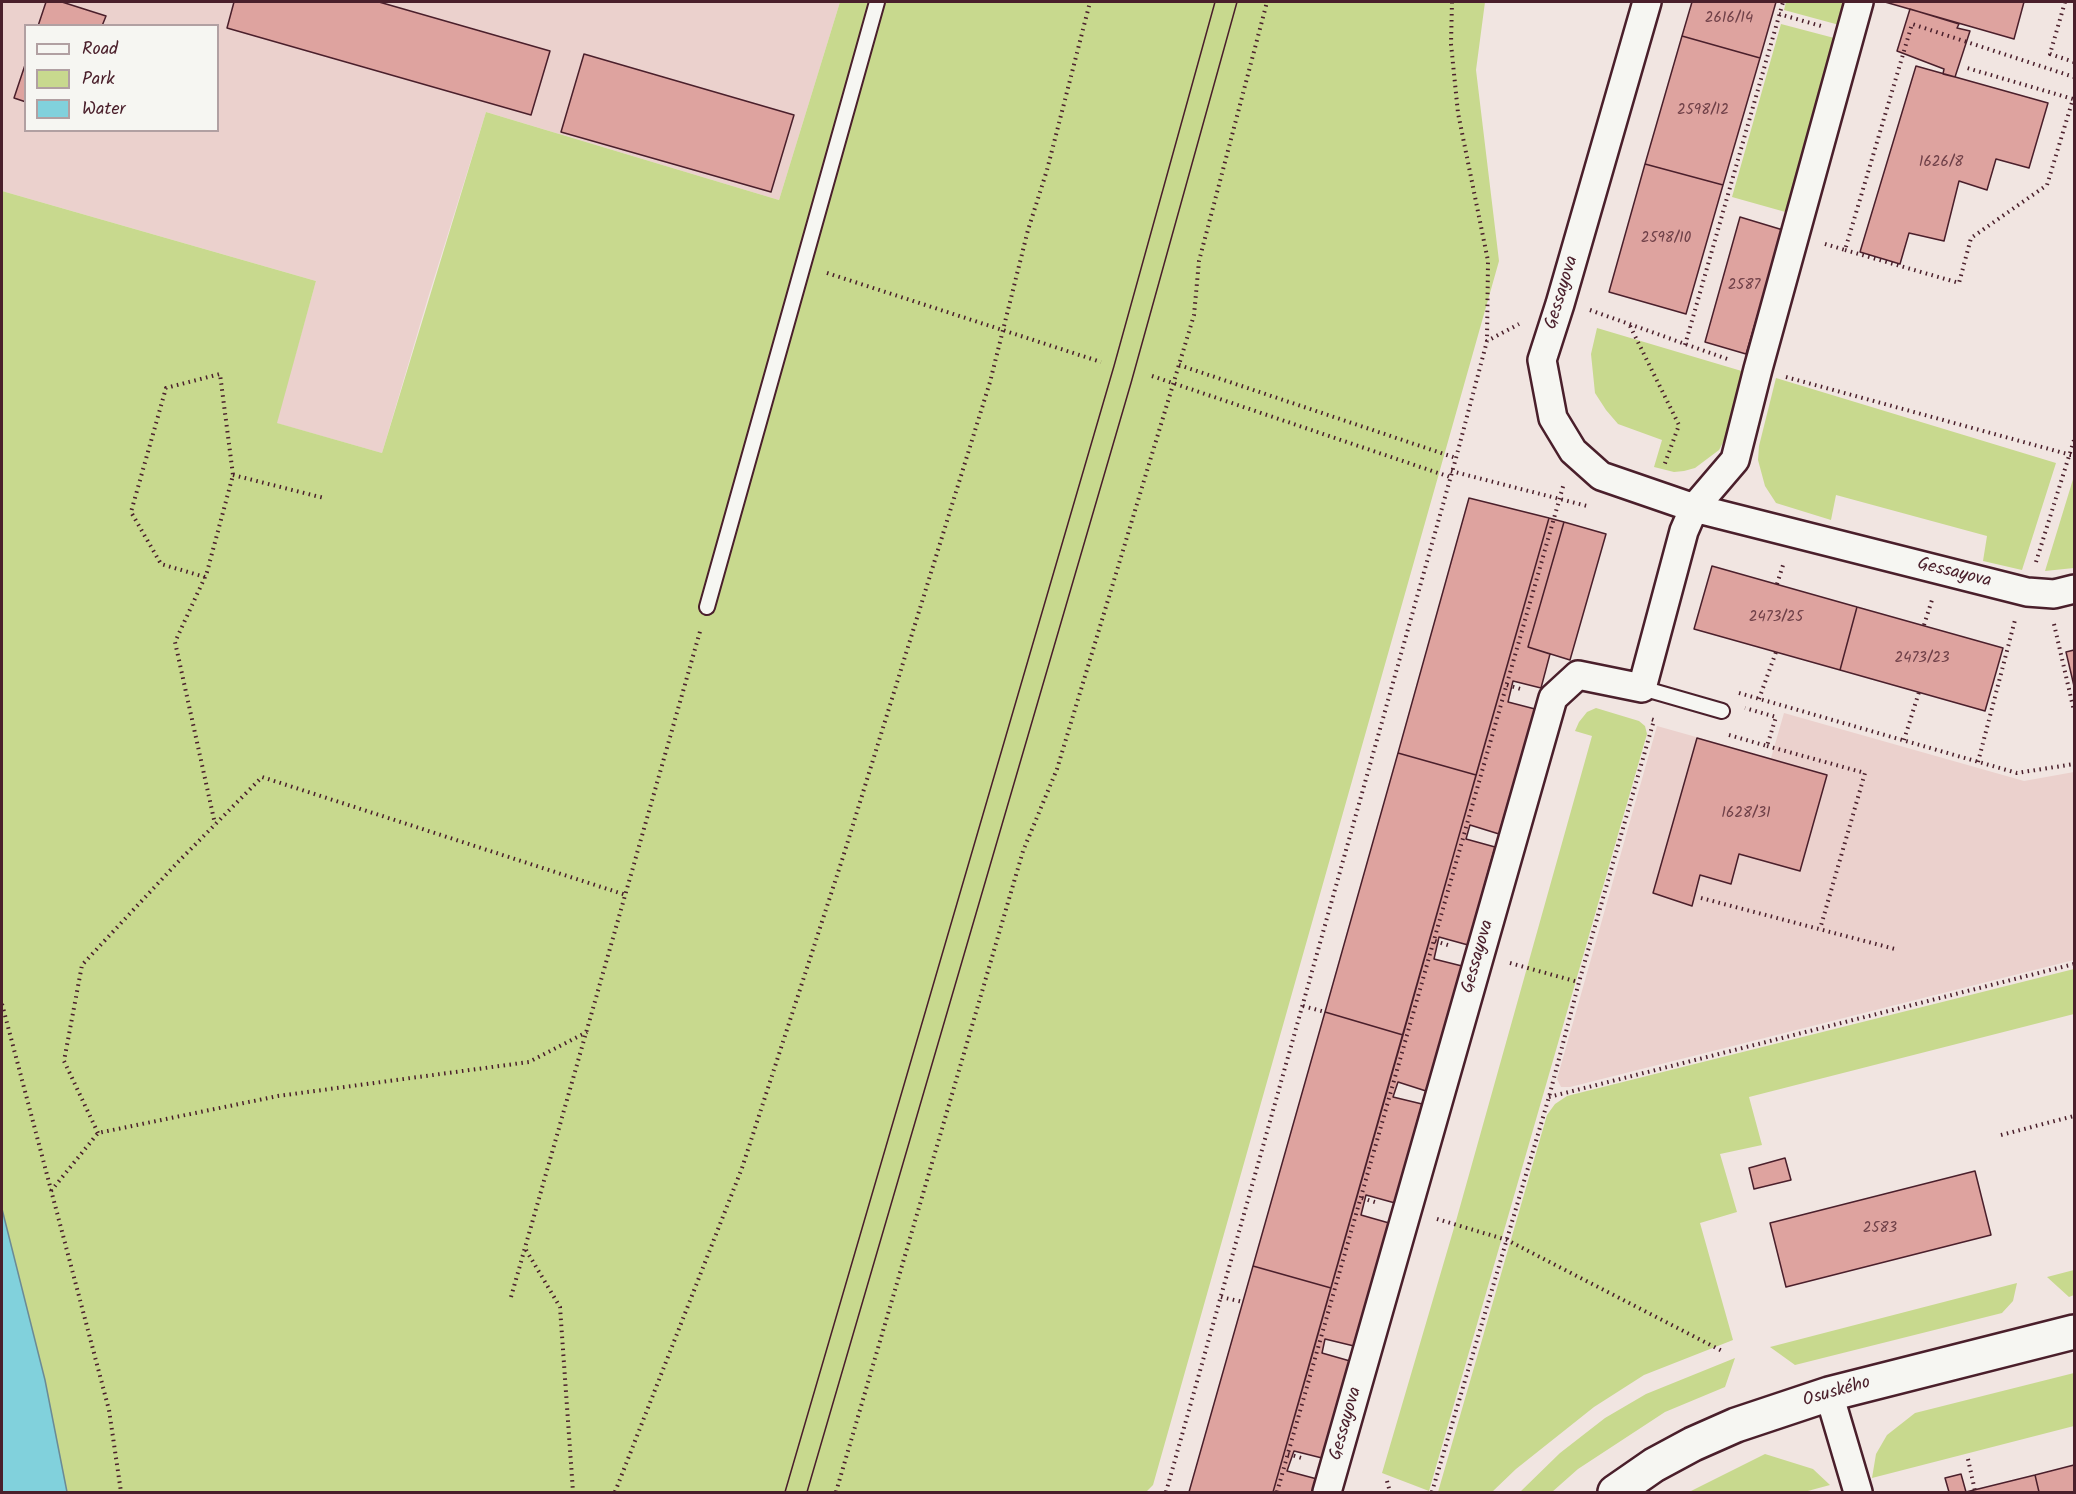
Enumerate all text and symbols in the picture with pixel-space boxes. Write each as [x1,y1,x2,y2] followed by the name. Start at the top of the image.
[1705,10,1753,28] house number: 2616/14
[24,24,219,132] legend
[82,35,118,64] text: Road
[82,65,115,94] text: Park
[82,95,126,124] text: Water
[1677,102,1729,120] house number: 2598/12
[1919,154,1963,172] house number: 1626/8
[1641,230,1691,248] house number: 2598/10
[1542,254,1584,332] street label: Gessayova
[1728,277,1760,295] house number: 2587
[1915,554,1993,594] street label: Gessayova
[1749,609,1803,627] house number: 2473/25
[1894,650,1950,668] house number: 2473/23
[1721,805,1771,823] house number: 1628/31
[1458,918,1500,996] street label: Gessayova
[1863,1220,1897,1238] house number: 2583
[1801,1373,1873,1413] street label: Osuského
[1326,1385,1368,1463] street label: Gessayova

